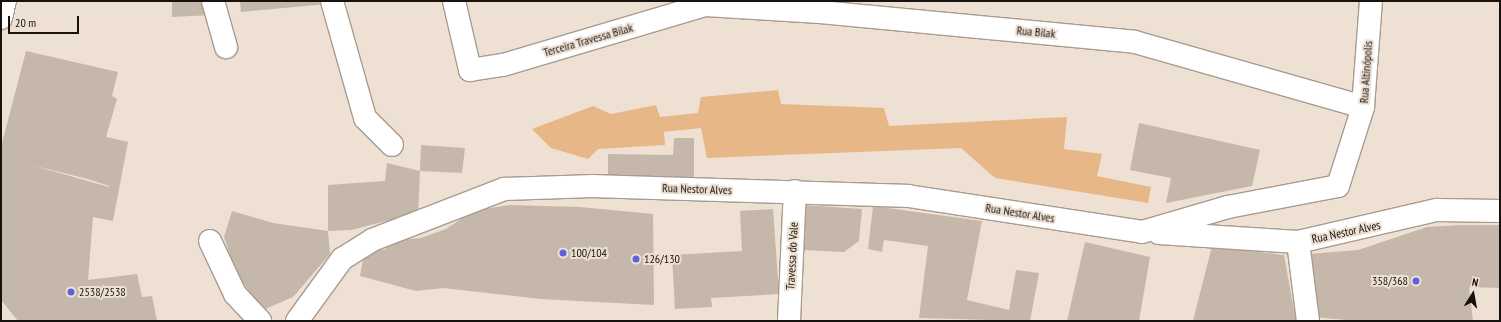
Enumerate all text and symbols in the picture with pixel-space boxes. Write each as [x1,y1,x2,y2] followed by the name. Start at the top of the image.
[10,8,81,34] scale bar
[15,15,36,30] text: 20 m
[541,20,635,60] street label: Terceira Travessa Bilak
[1016,23,1056,41] street label: Rua Bilak
[1357,40,1375,104] street label: Rua Altinópolis
[662,181,732,197] street label: Rua Nestor Alves
[984,200,1056,226] street label: Rua Nestor Alves
[1310,218,1382,246] street label: Rua Nestor Alves
[783,222,801,290] street label: Travessa do Vale
[571,246,607,260] place label: 100/104
[558,248,568,258] marker: 100/104
[644,252,680,266] place label: 126/130
[631,254,641,264] marker: 126/130
[1372,274,1408,288] place label: 358/368
[1453,274,1493,314] north arrow
[1471,275,1480,290] text: N
[1411,276,1421,286] marker: 358/368
[79,285,126,299] place label: 2538/2538
[66,287,76,297] marker: 2538/2538

